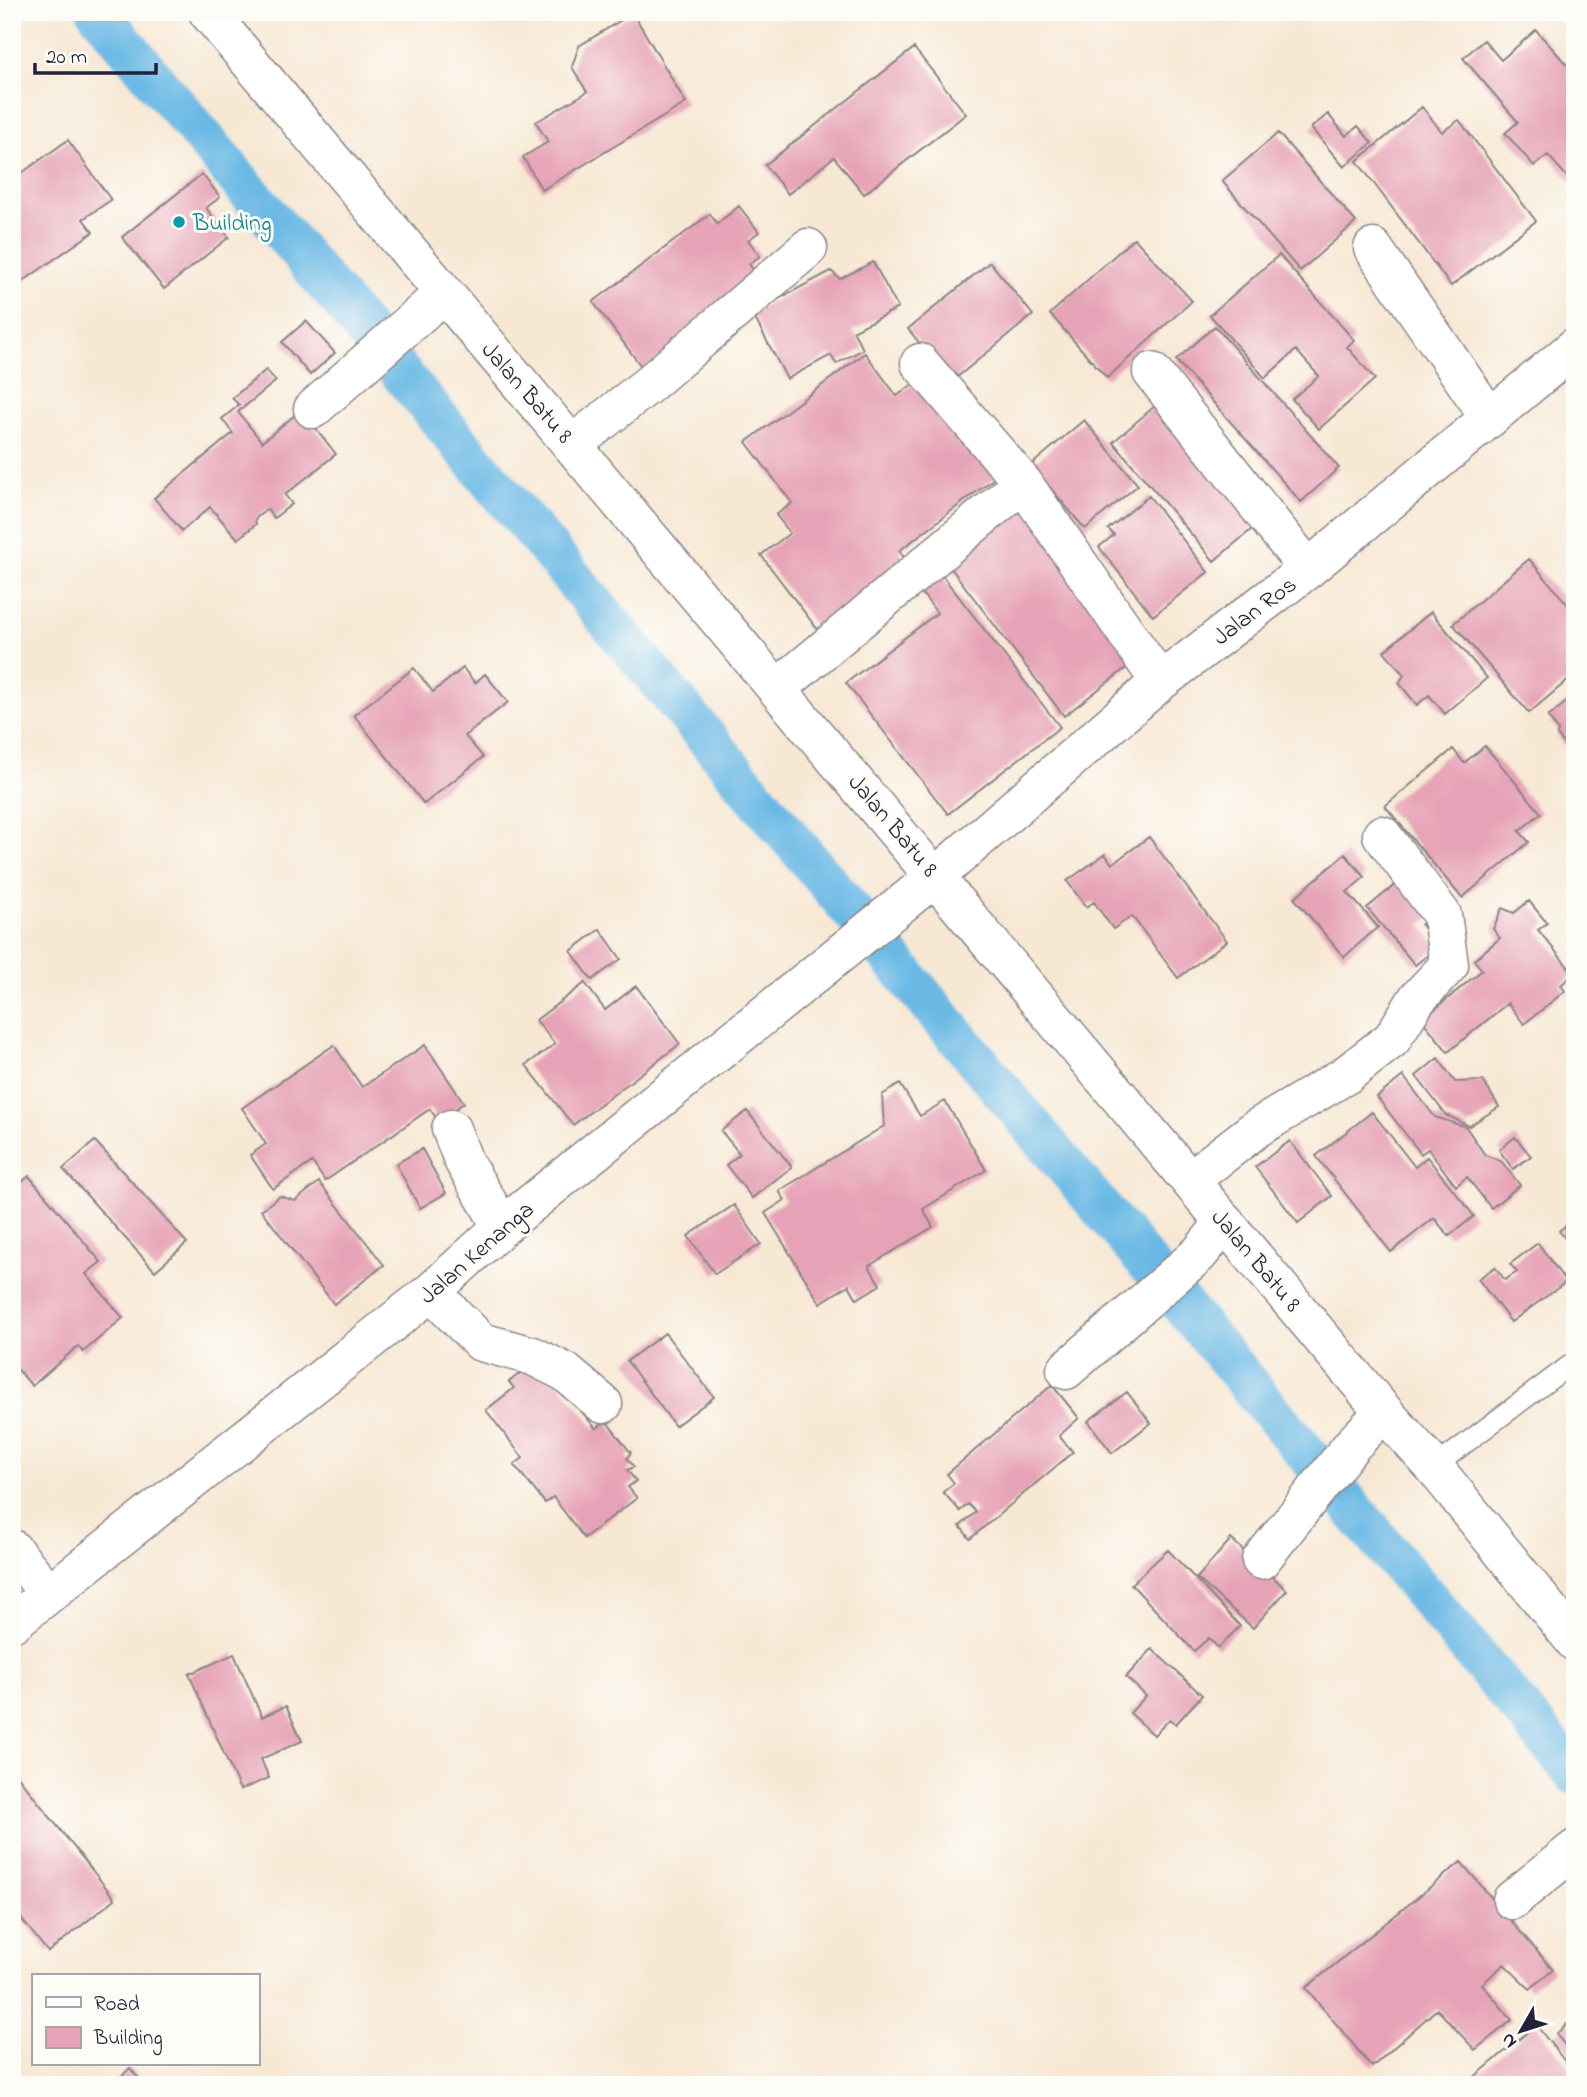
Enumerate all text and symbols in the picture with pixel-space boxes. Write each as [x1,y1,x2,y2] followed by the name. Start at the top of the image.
[35,32,156,76] scale bar
[46,43,87,73] text: 20 m
[192,207,272,242] place label: Building
[171,214,187,230] marker: Building
[472,335,580,452] street label: Jalan Batu 8
[1206,569,1305,655] street label: Jalan Ros
[838,767,946,886] street label: Jalan Batu 8
[412,1194,543,1314] street label: Jalan Kenanga
[1201,1202,1309,1321] street label: Jalan Batu 8
[32,1974,259,2066] legend
[94,1990,140,2020] text: Road
[1486,1996,1556,2066] north arrow
[93,2024,163,2056] text: Building
[1495,2027,1524,2054] text: N

